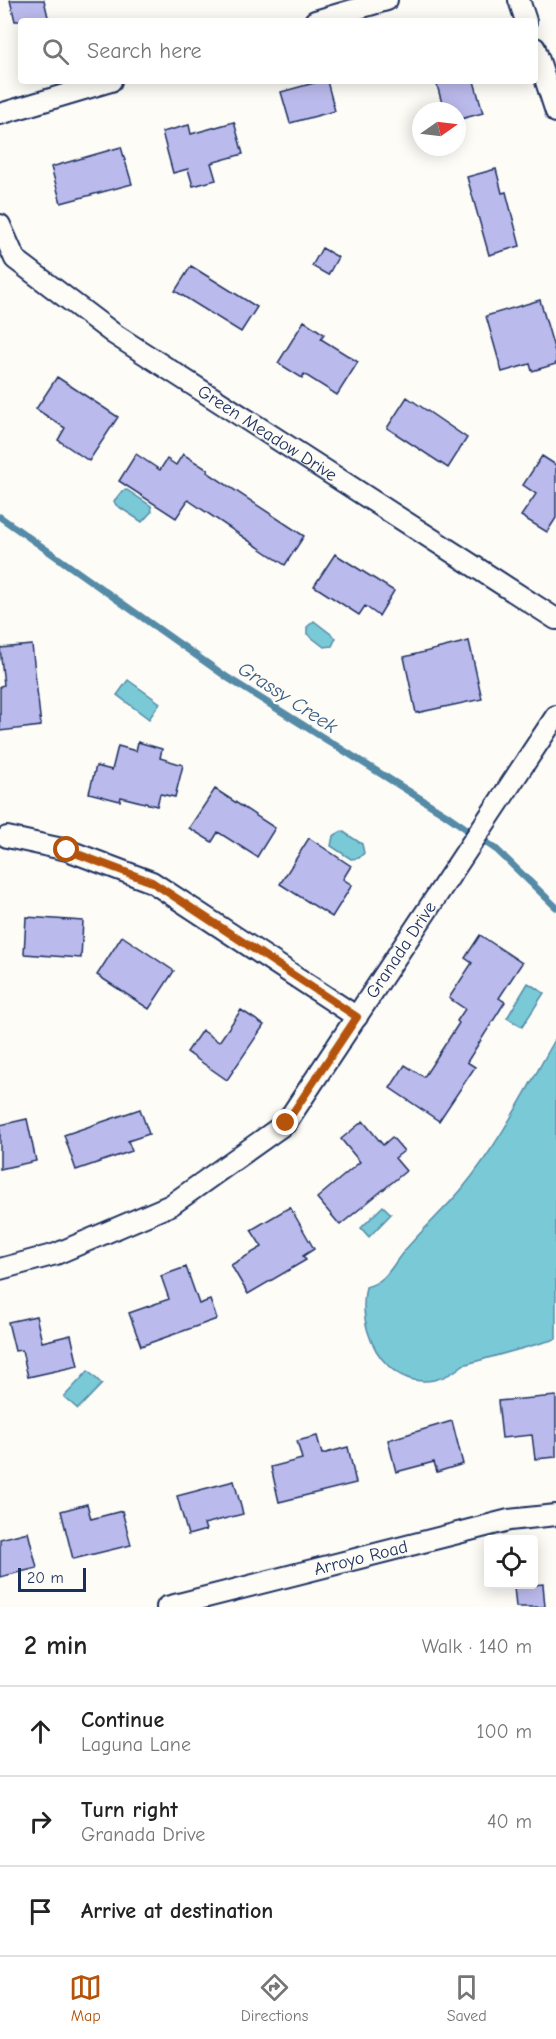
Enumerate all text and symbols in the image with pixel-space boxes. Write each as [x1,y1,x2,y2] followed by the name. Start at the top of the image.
[18,18,538,84] search box
[39,35,72,68] icon: search
[87,38,202,64] text: Search here
[412,102,466,156] north arrow
[194,381,341,486] street label: Green Meadow Drive
[234,657,342,738] water label: Grassy Creek
[53,836,79,862] route start
[362,898,441,1003] street label: Granada Drive
[272,1109,298,1135] route end
[484,1535,538,1589] map controls
[484,1535,538,1589] button: locate
[312,1536,410,1580] street label: Arroyo Road
[18,1565,86,1592] scale bar
[27,1569,64,1587] text: 20 m
[24,1631,87,1661] text: 2 min
[422,1635,532,1658] text: Walk · 140 m
[81,1707,164,1733] text: Continue
[24,1715,57,1748] icon: ahead
[477,1720,532,1743] text: 100 m
[81,1733,191,1756] text: Laguna Lane
[81,1797,178,1823] text: Turn right
[24,1805,57,1838] icon: right
[487,1810,532,1833] text: 40 m
[81,1823,205,1846] text: Granada Drive
[24,1895,57,1928] icon: arrive
[81,1898,273,1924] text: Arrive at destination
[69,1971,102,2025] tab: Map
[241,1971,308,2025] tab: Directions
[447,1971,487,2025] tab: Saved

